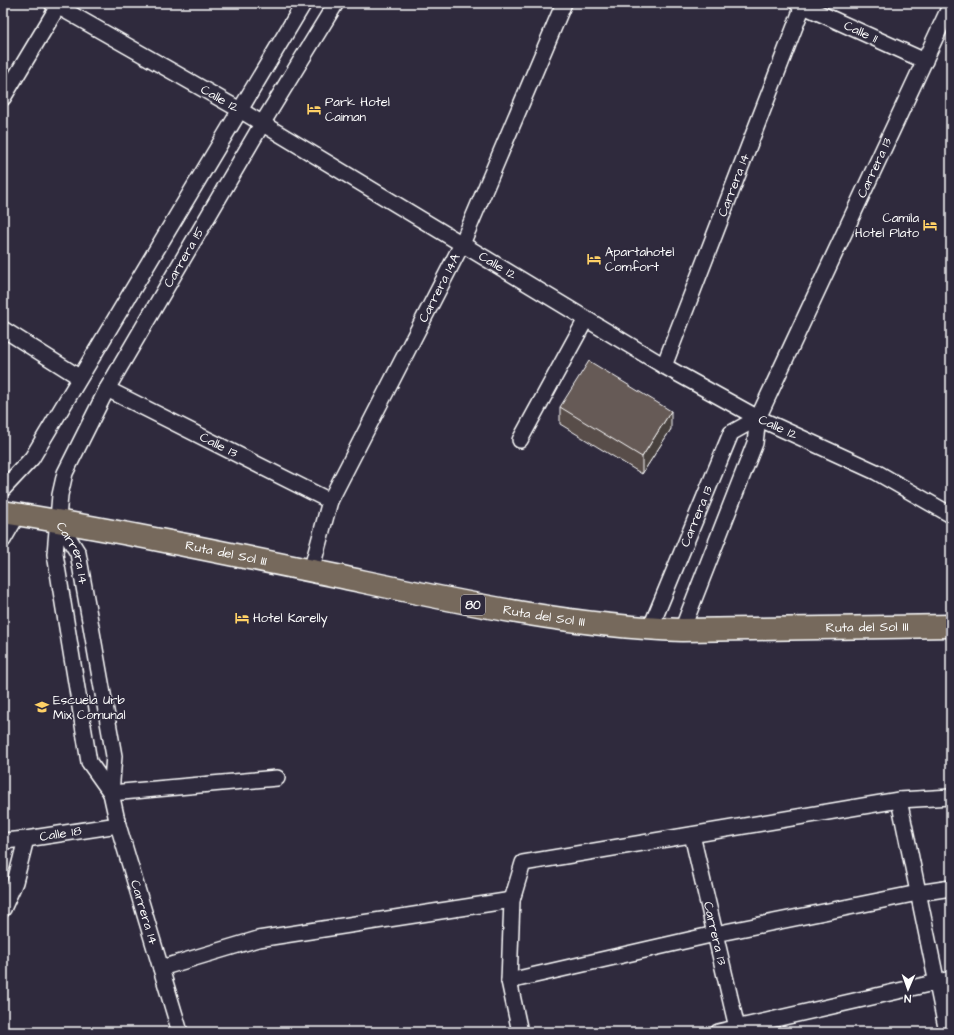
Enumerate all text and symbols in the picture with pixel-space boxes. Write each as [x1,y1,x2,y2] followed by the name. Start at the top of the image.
[841,16,881,48] street label: Calle 11
[197,80,243,117] street label: Calle 12
[325,93,390,126] place label: Park Hotel Caiman
[306,101,322,117] hotel icon: Park Hotel Caiman
[853,134,897,201] street label: Carrera 13
[713,150,754,219] street label: Carrera 14
[855,209,920,242] place label: Camila Hotel Plato
[922,217,938,233] hotel icon: Camila Hotel Plato
[159,224,209,291] street label: Carrera 15
[605,243,674,276] place label: Apartahotel Comfort
[475,247,520,284] street label: Calle 12
[414,250,465,326] street label: Carrera 14A
[586,251,602,267] hotel icon: Apartahotel Comfort
[755,410,801,444] street label: Calle 12
[197,428,241,462] street label: Calle 13
[676,483,717,550] street label: Carrera 13
[52,518,92,586] street label: Carrera 14
[184,536,269,570] street label: Ruta del Sol III
[461,595,485,615] road number: 80
[502,601,586,631] street label: Ruta del Sol III
[253,609,328,628] place label: Hotel Karelly
[234,610,250,626] hotel icon: Hotel Karelly
[826,618,909,637] street label: Ruta del Sol III
[53,691,125,724] place label: Escuela Urb Mix Comunal
[34,699,50,715] school or university icon: Escuela Urb Mix Comunal
[38,822,83,846] street label: Calle 18
[126,878,162,947] street label: Carrera 14
[699,900,731,967] street label: Carrera 13
[888,969,928,1009] north arrow
[904,991,911,1006] text: N

